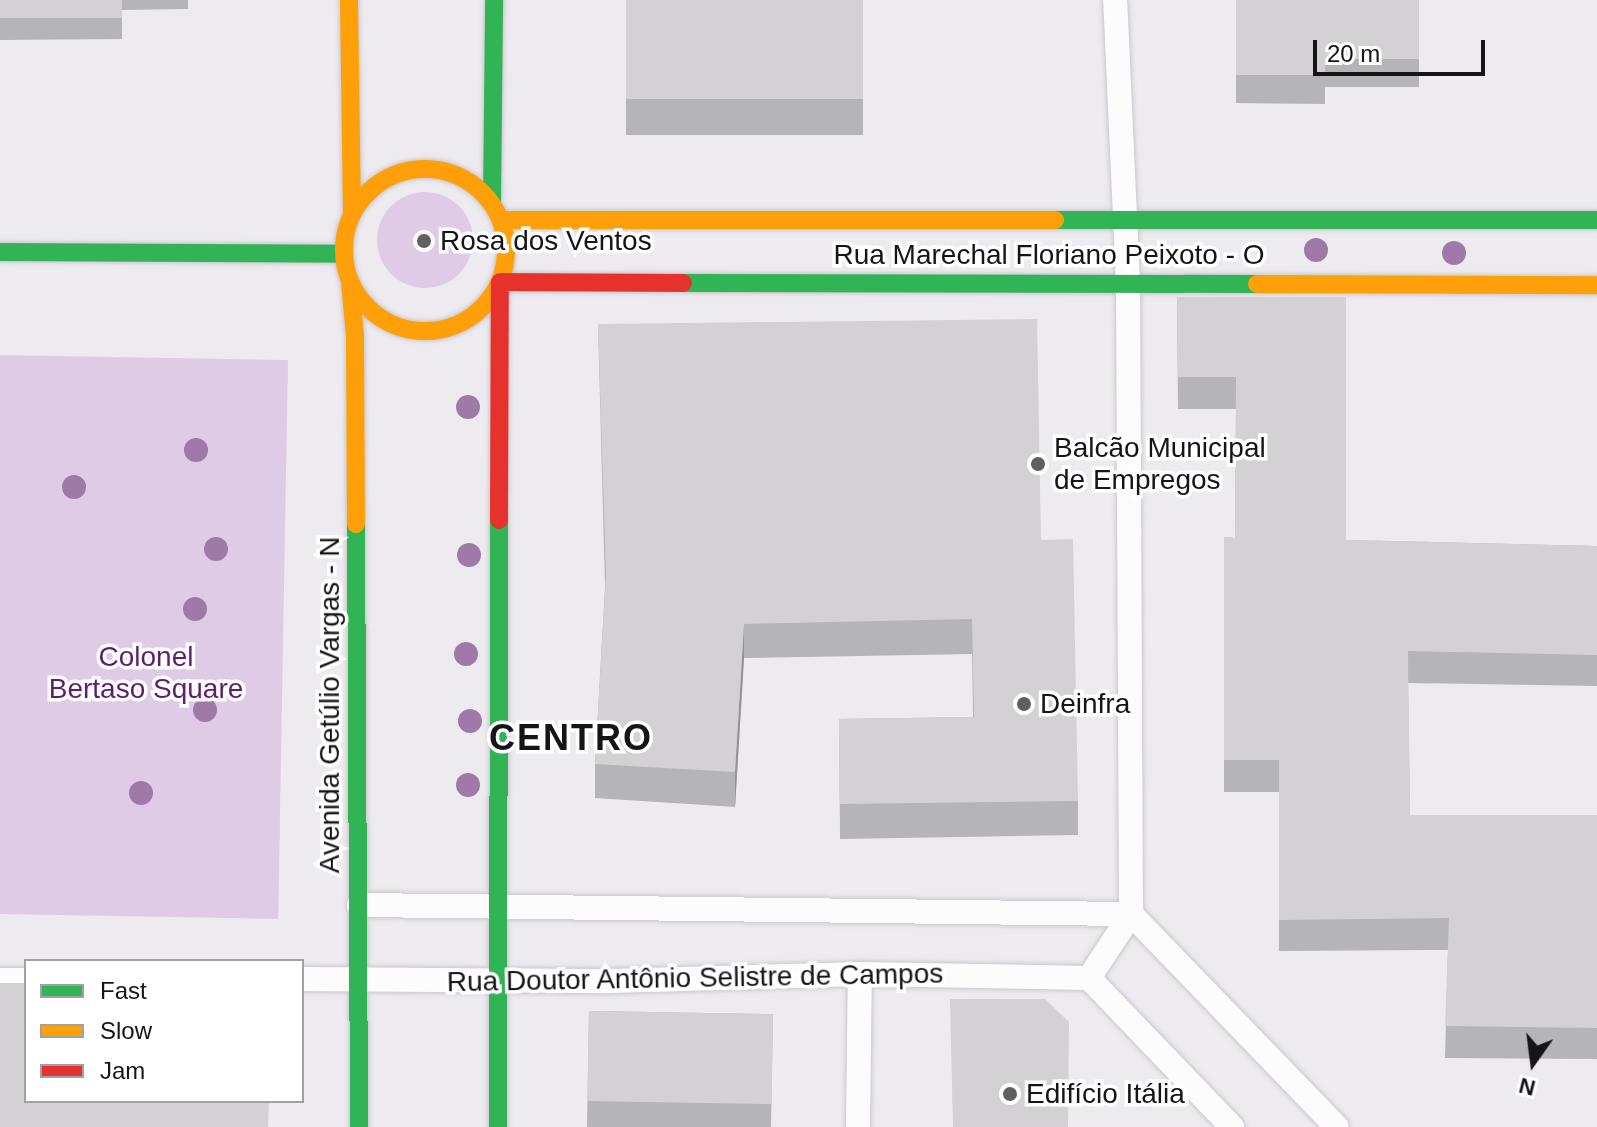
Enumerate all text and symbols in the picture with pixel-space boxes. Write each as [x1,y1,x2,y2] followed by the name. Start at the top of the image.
[1317,24,1489,74] scale bar
[1327,40,1380,67] text: 20 m
[440,224,652,258] place label: Rosa dos Ventos
[415,232,433,250] marker: Rosa dos Ventos
[833,238,1265,272] street label: Rua Marechal Floriano Peixoto - O
[1054,431,1266,497] place label: Balcão Municipal de Empregos
[1029,455,1047,473] marker: Balcão Municipal de Empregos
[313,537,347,873] street label: Avenida Getúlio Vargas - N
[49,640,243,706] park label: Colonel Bertaso Square
[1040,687,1130,721] place label: Deinfra
[1015,695,1033,713] marker: Deinfra
[489,716,653,760] district label: CENTRO
[446,957,944,999] street label: Rua Doutor Antônio Selistre de Campos
[24,959,304,1103] legend
[100,977,147,1004] text: Fast
[100,1017,152,1044] text: Slow
[1493,1023,1573,1103] north arrow
[100,1057,145,1084] text: Jam
[1516,1073,1538,1101] text: N
[1026,1077,1185,1111] place label: Edifício Itália
[1001,1085,1019,1103] marker: Edifício Itália

